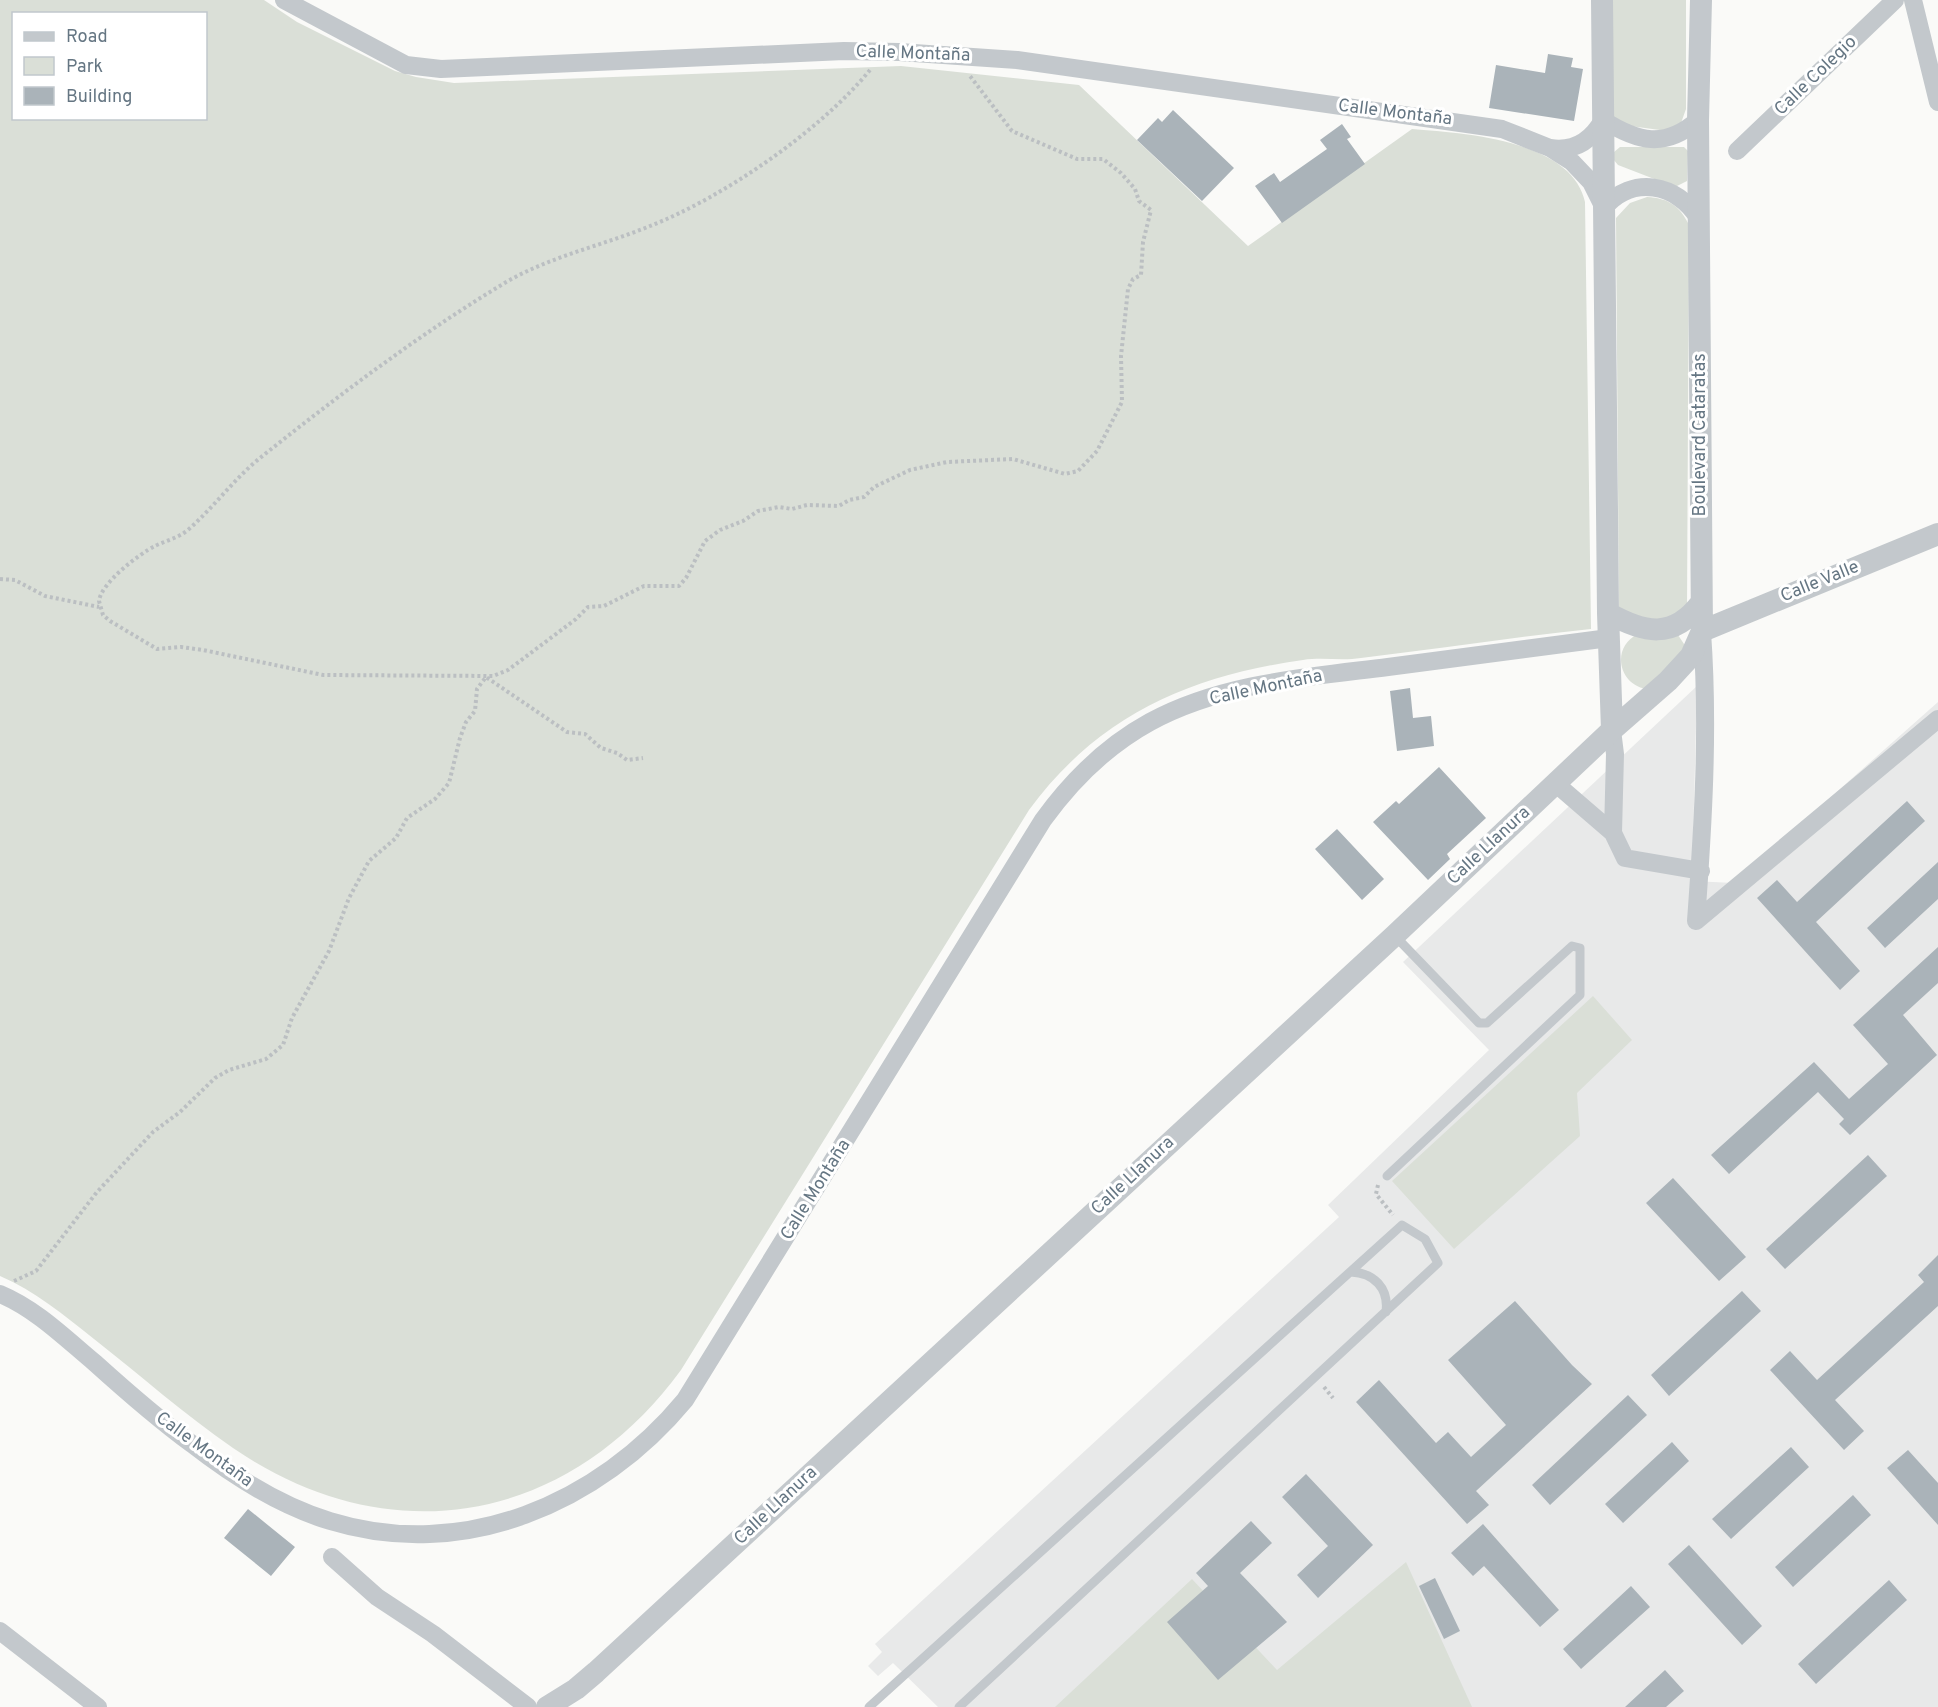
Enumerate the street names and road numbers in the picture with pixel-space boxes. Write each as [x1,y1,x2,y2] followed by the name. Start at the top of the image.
[1770,31,1862,121] street label: Calle Colegio
[855,41,971,67] street label: Calle Montaña
[1337,95,1453,131] street label: Calle Montaña
[1689,353,1712,517] street label: Boulevard Cataratas
[1777,556,1863,608] street label: Calle Valle
[1208,665,1324,711] street label: Calle Montaña
[1443,802,1535,890] street label: Calle Llanura
[1087,1132,1179,1220] street label: Calle Llanura
[776,1135,856,1245] street label: Calle Montaña
[151,1407,257,1493] street label: Calle Montaña
[730,1462,822,1550] street label: Calle Llanura

